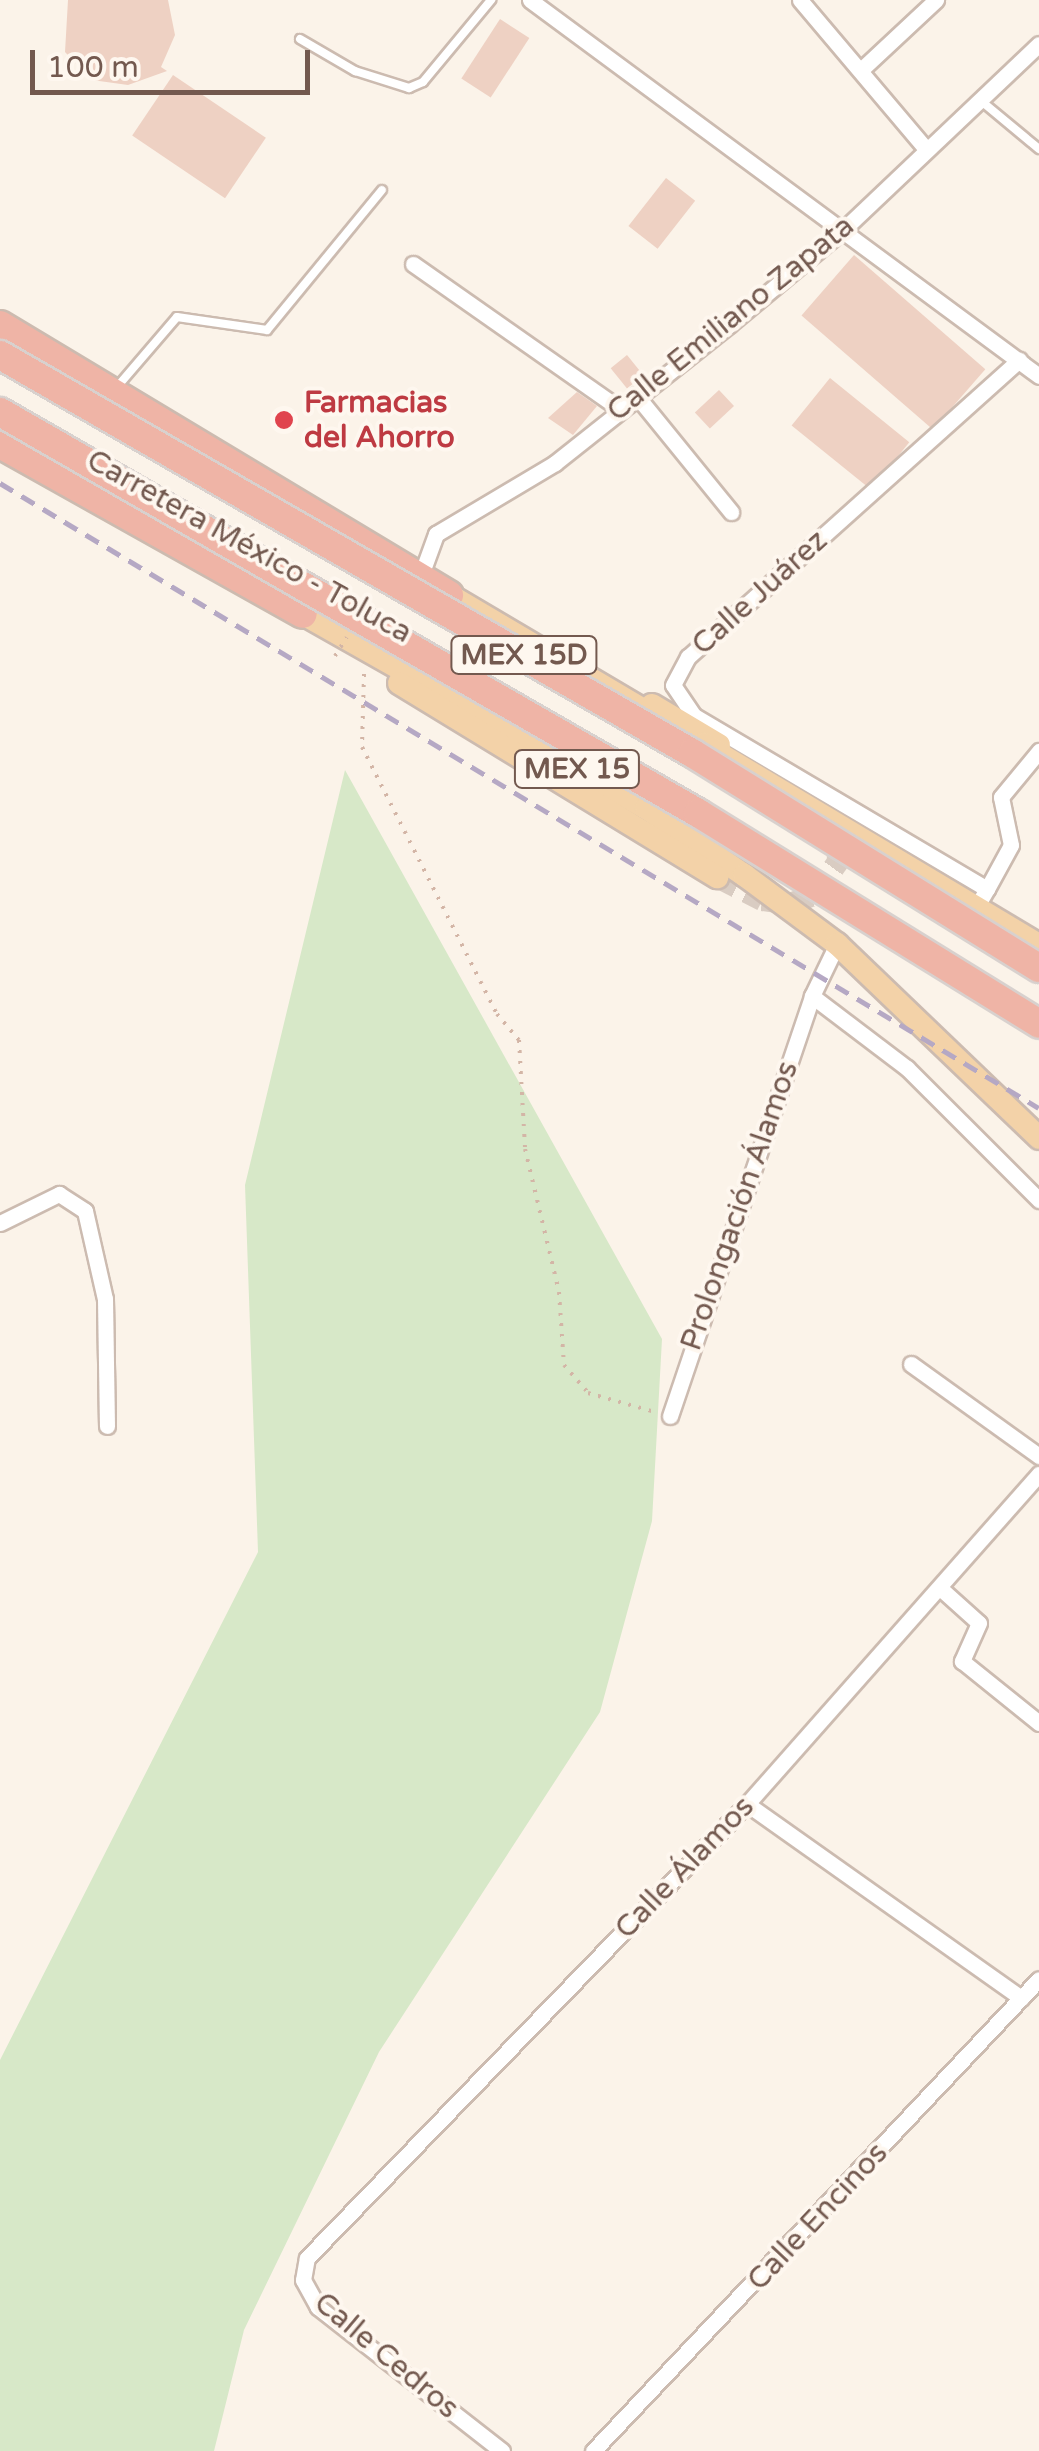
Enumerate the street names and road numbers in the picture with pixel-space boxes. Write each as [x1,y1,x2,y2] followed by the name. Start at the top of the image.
[600,208,862,430] street label: Calle Emiliano Zapata
[80,443,418,651] street label: Carretera México - Toluca
[685,523,835,663] street label: Calle Juárez
[449,632,599,678] road number: MEX 15D
[512,746,642,792] road number: MEX 15
[674,1057,806,1355] street label: Prolongación Álamos
[608,1789,762,1947] street label: Calle Álamos
[740,2136,896,2298] street label: Calle Encinos
[306,2285,466,2427] street label: Calle Cedros

